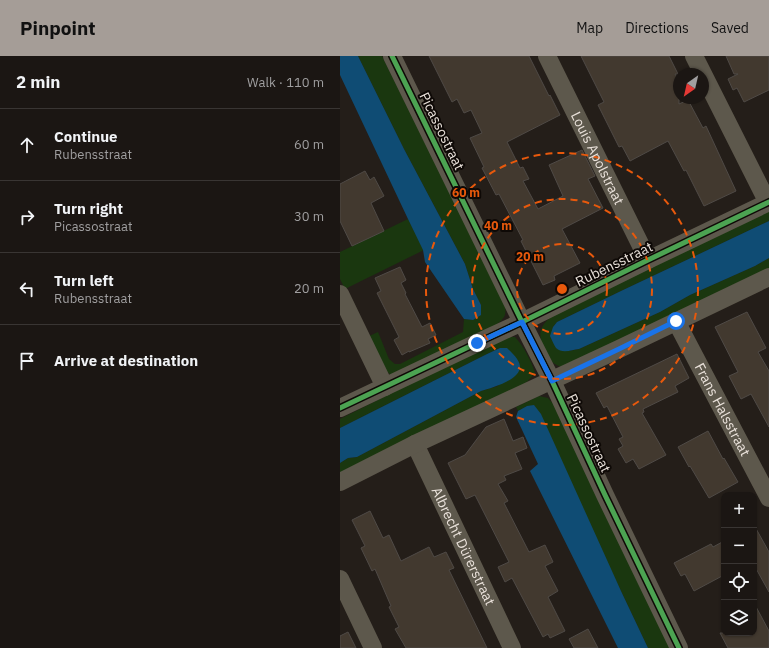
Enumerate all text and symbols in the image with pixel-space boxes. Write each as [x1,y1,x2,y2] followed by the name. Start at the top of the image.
[20,16,96,40] text: Pinpoint
[576,19,603,37] text: Map
[625,19,689,37] text: Directions
[711,19,749,37] text: Saved
[673,68,709,104] north arrow
[16,71,60,93] text: 2 min
[247,74,324,91] text: Walk · 110 m
[415,89,469,173] street label: Picassostraat
[567,109,628,208] street label: Louis Apolstraat
[54,127,118,146] text: Continue
[16,134,38,156] icon: ahead
[294,136,324,153] text: 60 m
[54,146,132,163] text: Rubensstraat
[452,185,480,200] text: 60 m
[54,199,123,218] text: Turn right
[16,206,38,228] icon: right
[294,208,324,225] text: 30 m
[54,218,132,235] text: Picassostraat
[484,218,512,233] text: 40 m
[572,237,656,291] street label: Rubensstraat
[516,249,544,264] text: 20 m
[54,271,114,290] text: Turn left
[16,278,38,300] icon: left
[294,280,324,297] text: 20 m
[555,282,569,296] centre of rings
[54,290,132,307] text: Rubensstraat
[667,312,685,330] route start
[468,334,486,352] route end
[16,350,38,372] icon: arrive
[54,351,198,370] text: Arrive at destination
[691,360,754,459] street label: Frans Halsstraat
[563,391,615,475] street label: Picassostraat
[428,484,499,608] street label: Albrecht Dürerstraat
[721,492,757,636] map controls
[721,492,757,528] button: +
[721,528,757,564] button: −
[721,564,757,600] button: locate
[721,600,757,636] button: layers

